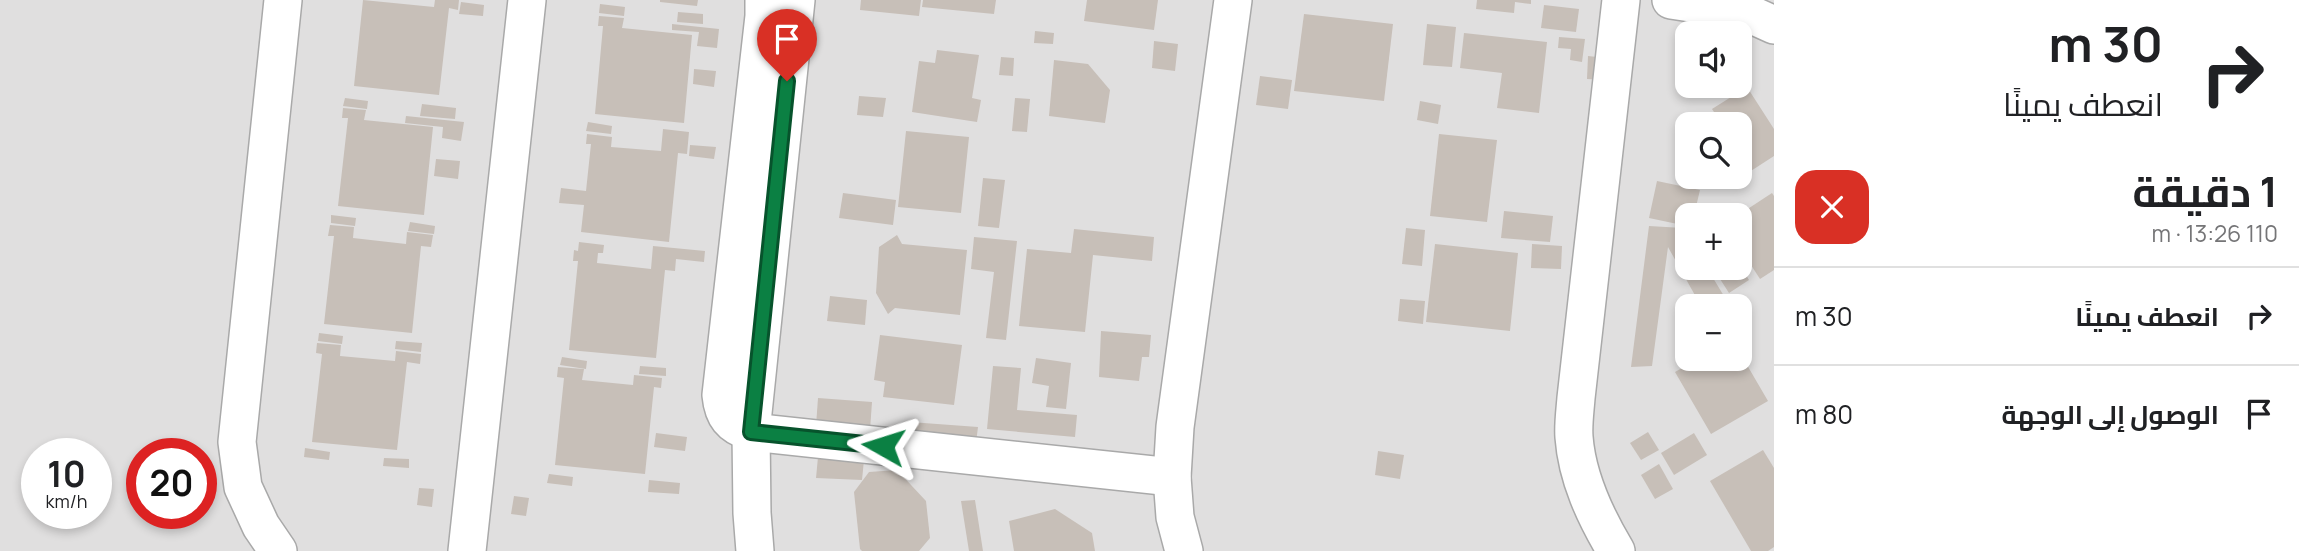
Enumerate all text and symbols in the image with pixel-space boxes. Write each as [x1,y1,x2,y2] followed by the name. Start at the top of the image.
[757,9,817,81] pin
[2048,10,2163,77] text: 30 m
[768,20,806,58] icon: arrive
[1675,21,1752,371] map controls
[1675,21,1752,98] button: sound
[2187,28,2278,119] icon: right
[2003,82,2163,126] text: انعطف يمينًا
[1675,112,1752,189] button: search
[2132,162,2278,220] text: 1 دقيقة
[1795,170,1869,244] button: close
[1675,203,1752,280] button: +
[2152,217,2278,249] text: 110 m · 13:26
[1675,294,1752,371] button: −
[2240,297,2278,335] icon: right
[1795,298,1853,334] text: 30 m
[2075,298,2219,334] text: انعطف يمينًا
[2240,395,2278,433] icon: arrive
[1795,396,1853,432] text: 80 m
[2001,396,2219,432] text: الوصول إلى الوجهة
[846,409,920,483] position arrow
[126,438,217,529] speed limit sign: 20
[47,450,86,498] text: 10
[46,489,87,513] text: km/h

